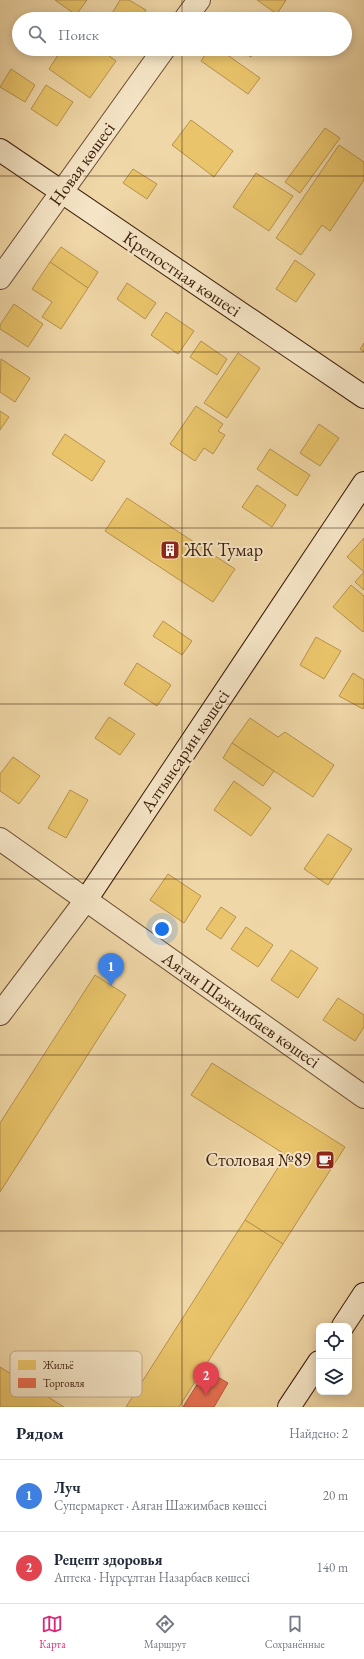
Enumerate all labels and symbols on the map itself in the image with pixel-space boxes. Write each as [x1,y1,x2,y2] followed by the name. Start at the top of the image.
[43,117,120,210] street label: Новая көшесі
[119,226,246,322] street label: Крепостная көшесі
[183,538,263,561] place label: ЖК Тумар
[159,539,181,561] building icon: ЖК Тумар
[134,684,234,817] street label: Алтынсарин көшесі
[152,919,172,939] your location
[157,946,325,1073] street label: Аяган Шажимбаев көшесі
[98,953,124,986] pin: 1
[205,1148,311,1171] place label: Столовая №89
[314,1149,336,1171] cafe icon: Столовая №89
[10,1351,142,1397] legend
[42,1358,74,1372] text: Жильё
[193,1362,219,1395] pin: 2
[43,1376,84,1390] text: Торговля

